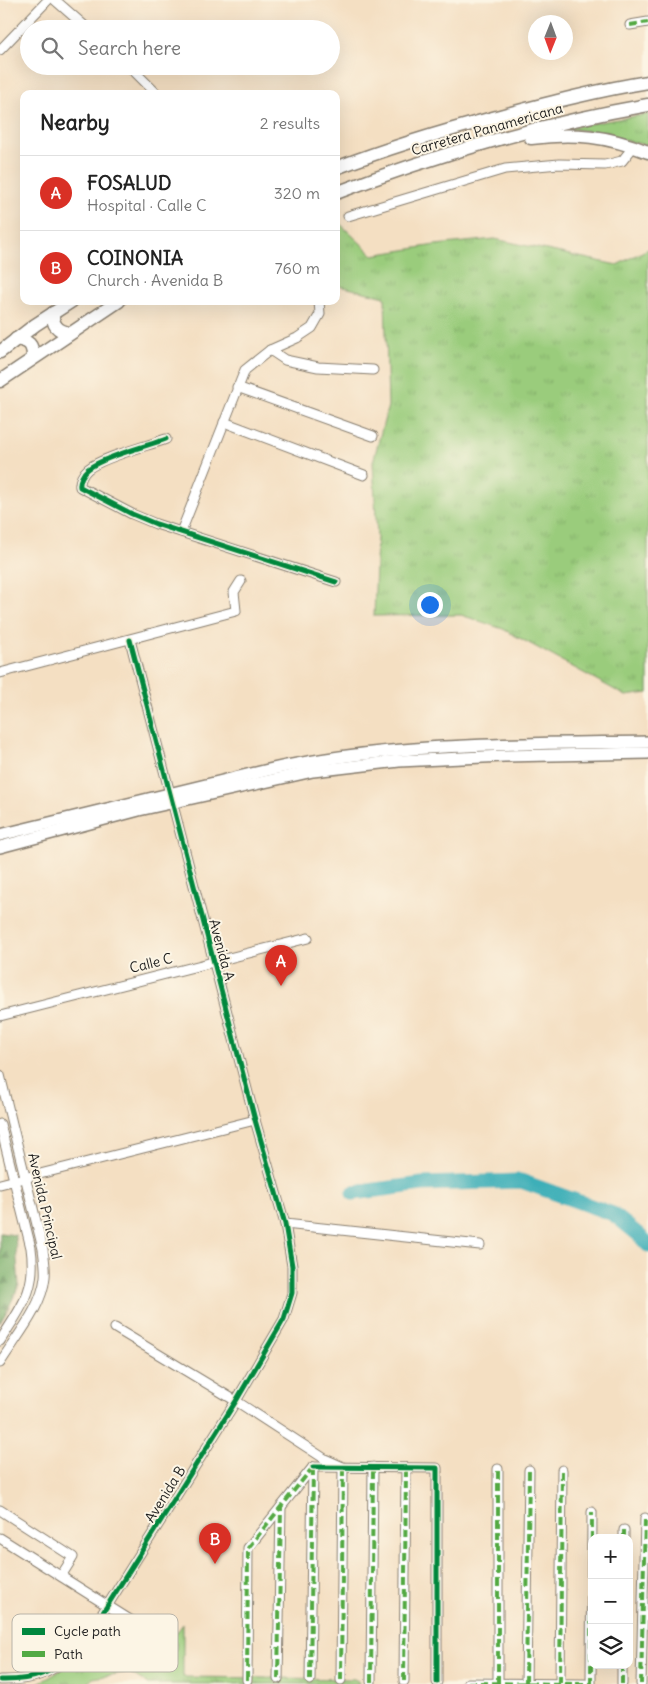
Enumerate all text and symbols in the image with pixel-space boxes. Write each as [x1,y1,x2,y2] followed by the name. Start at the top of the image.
[528,15,573,60] north arrow
[20,20,340,75] search box
[38,34,66,62] icon: search
[78,36,181,60] text: Search here
[409,99,565,159] street label: Carretera Panamericana
[40,109,110,136] text: Nearby
[260,113,320,133] text: 2 results
[87,171,171,195] text: FOSALUD
[51,183,61,203] text: A
[274,183,320,203] text: 320 m
[87,195,206,215] text: Hospital · Calle C
[87,246,183,270] text: COINONIA
[51,258,61,278] text: B
[275,258,320,278] text: 760 m
[87,270,223,290] text: Church · Avenida B
[417,592,443,618] your location
[205,917,239,983] street label: Avenida A
[265,945,297,986] pin: A
[128,949,174,977] street label: Calle C
[24,1151,66,1261] street label: Avenida Principal
[141,1462,189,1526] street label: Avenida B
[199,1523,231,1564] pin: B
[588,1534,633,1669] map controls
[588,1534,633,1579] button: +
[588,1579,633,1624] button: −
[12,1614,178,1672] legend
[54,1622,121,1640] text: Cycle path
[588,1624,633,1669] button: layers
[54,1645,83,1663] text: Path

